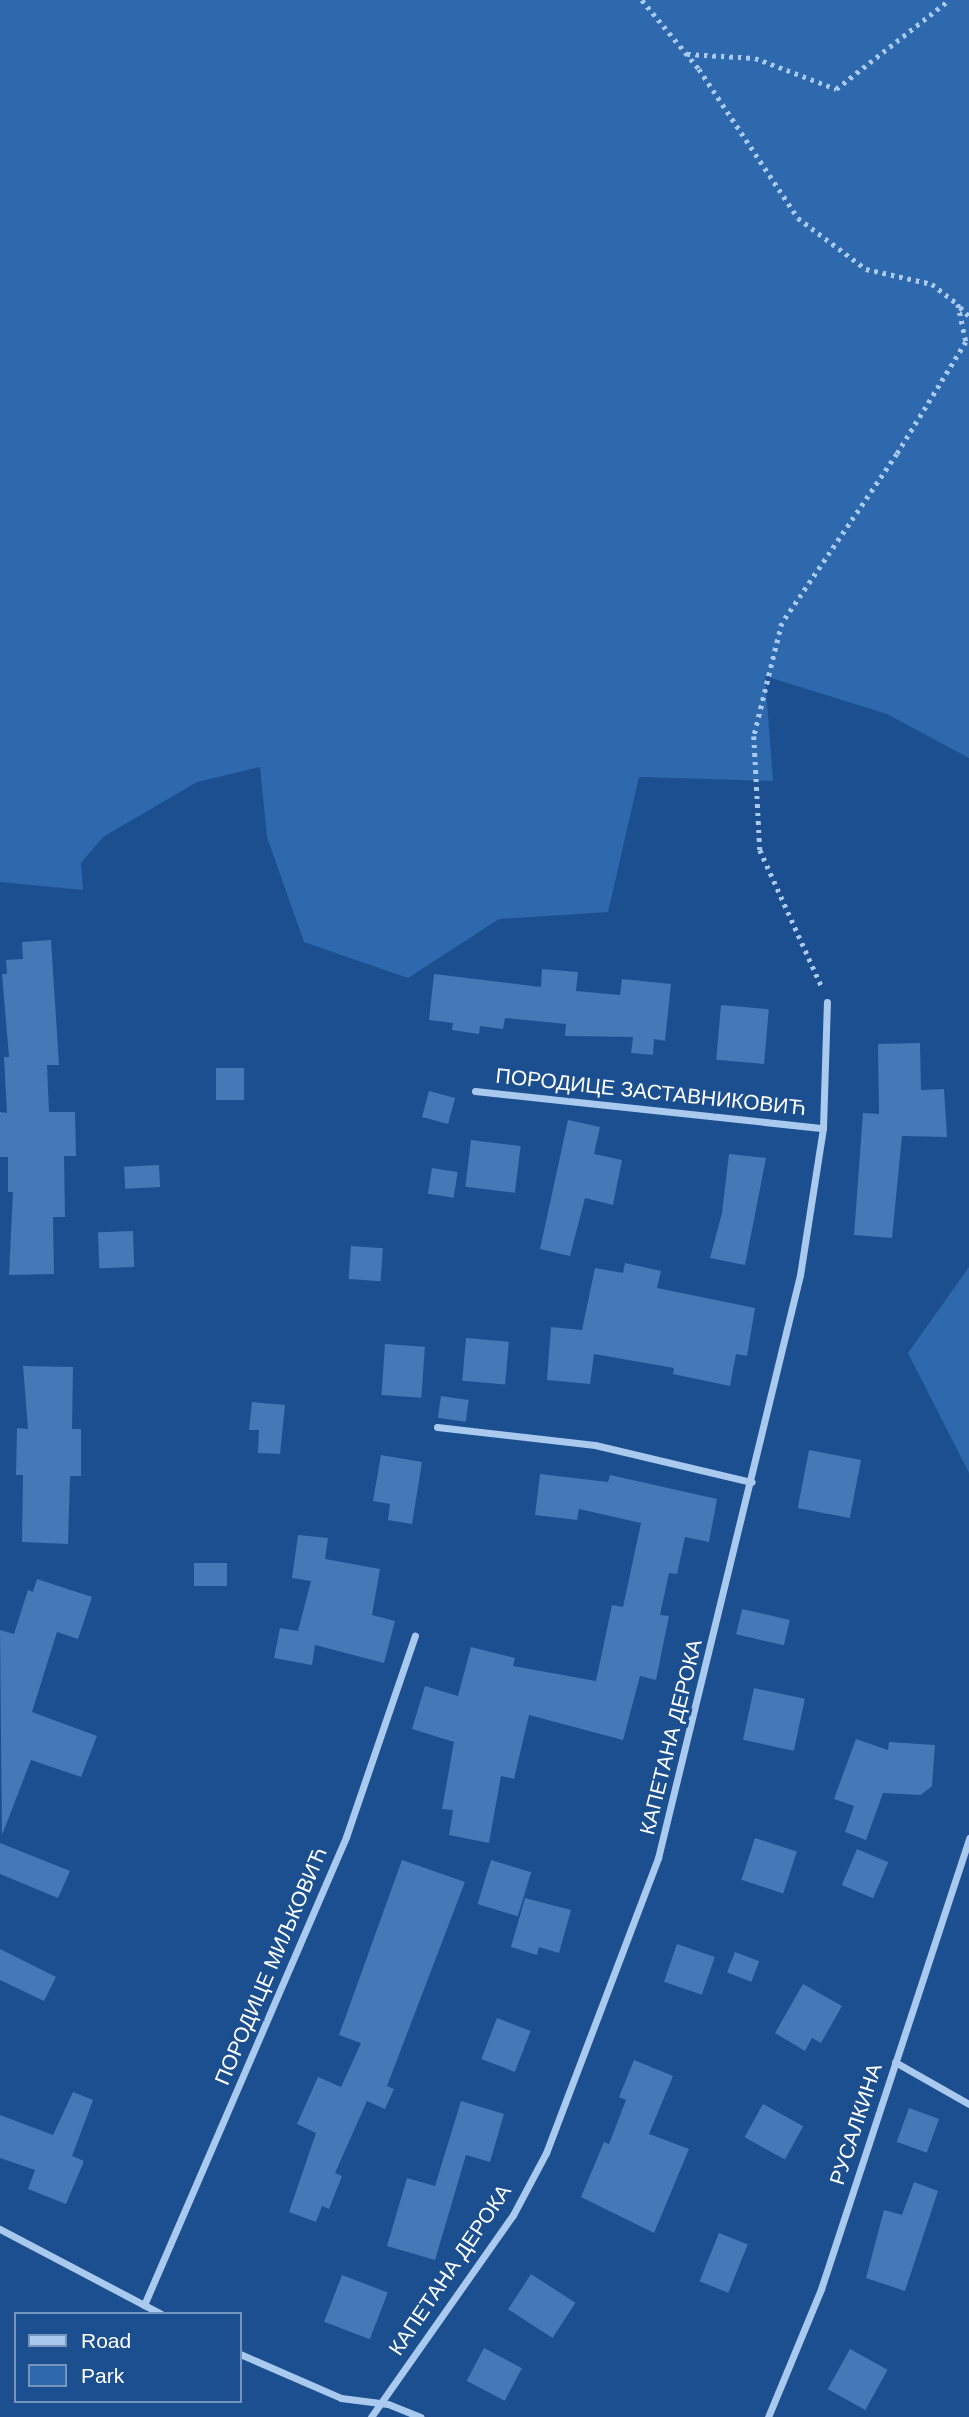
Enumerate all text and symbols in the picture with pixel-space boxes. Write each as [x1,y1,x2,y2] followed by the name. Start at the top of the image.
[495,1063,807,1121] street label: ПОРОДИЦЕ ЗАСТАВНИКОВИЋ
[635,1637,707,1837] street label: КАПЕТАНА ДЕРОКА
[209,1843,333,2089] street label: ПОРОДИЦЕ МИЉКОВИЋ
[824,2060,888,2188] street label: РУСАЛКИНА
[383,2180,517,2360] street label: КАПЕТАНА ДЕРОКА
[14,2312,242,2403] legend
[81,2329,131,2352] text: Road
[81,2364,124,2387] text: Park

